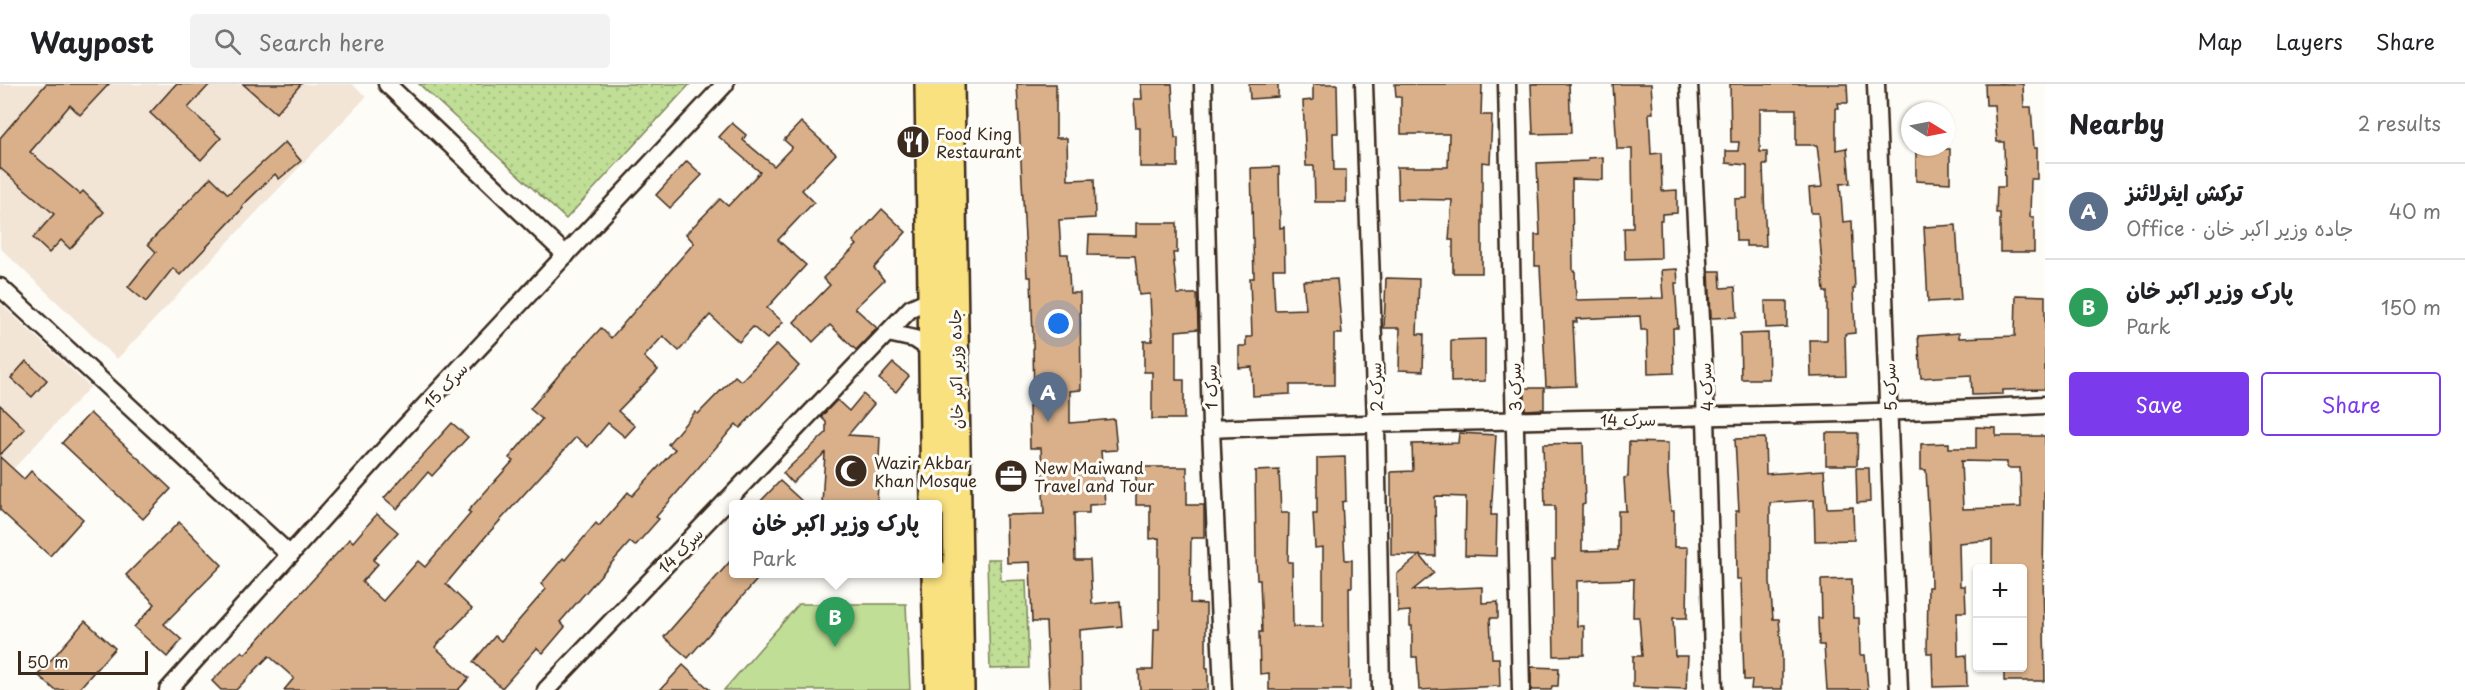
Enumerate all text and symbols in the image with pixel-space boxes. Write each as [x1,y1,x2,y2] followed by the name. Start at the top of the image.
[190,14,610,68] search box
[30,20,154,63] text: Waypost
[211,25,244,58] icon: search
[259,25,385,58] text: Search here
[2198,25,2242,57] text: Map
[2275,25,2343,57] text: Layers
[2376,25,2435,57] text: Share
[1901,102,1955,156] north arrow
[2069,104,2164,143] text: Nearby
[2358,108,2441,138] text: 2 results
[936,121,1022,163] place label: Food King Restaurant
[895,124,931,160] restaurant icon: Food King Restaurant
[2126,175,2243,208] text: ترکش ایئرلائنز
[2081,196,2096,226] text: A
[2389,196,2441,226] text: 40 m
[2126,213,2354,243] text: Office · جاده وزیر اکبر خان
[2126,273,2293,306] text: پارک وزیر اکبر خان
[2082,292,2095,322] text: B
[2381,292,2441,322] text: 150 m
[942,309,968,429] street label: جاده وزیر اکبر خان
[1044,309,1073,338] your location
[2126,311,2171,341] text: Park
[417,356,473,414] street label: سرک 15
[1362,362,1388,412] street label: سرک 2
[1502,362,1526,412] street label: سرک 3
[1692,362,1718,412] street label: سرک 4
[1876,362,1902,412] street label: سرک 5
[1198,364,1222,410] street label: سرک 1
[1028,372,1068,422] pin: A
[2069,372,2249,436] button: Save
[2261,372,2441,436] button: Share
[1600,407,1656,431] street label: سرک 14
[874,450,977,492] place label: Wazir Akbar Khan Mosque
[833,453,869,489] mosque icon: Wazir Akbar Khan Mosque
[1034,455,1155,497] place label: New Maiwand Travel and Tour
[993,458,1029,494] office icon: New Maiwand Travel and Tour
[729,500,942,578] popup
[752,505,919,538] text: پارک وزیر اکبر خان
[652,522,708,578] street label: سرک 14
[752,543,797,573] text: Park
[1973,564,2027,672] map controls
[1973,564,2027,618] button: +
[816,598,854,647] pin: B
[1973,618,2027,672] button: −
[18,648,148,676] scale bar
[27,649,68,673] text: 50 m

